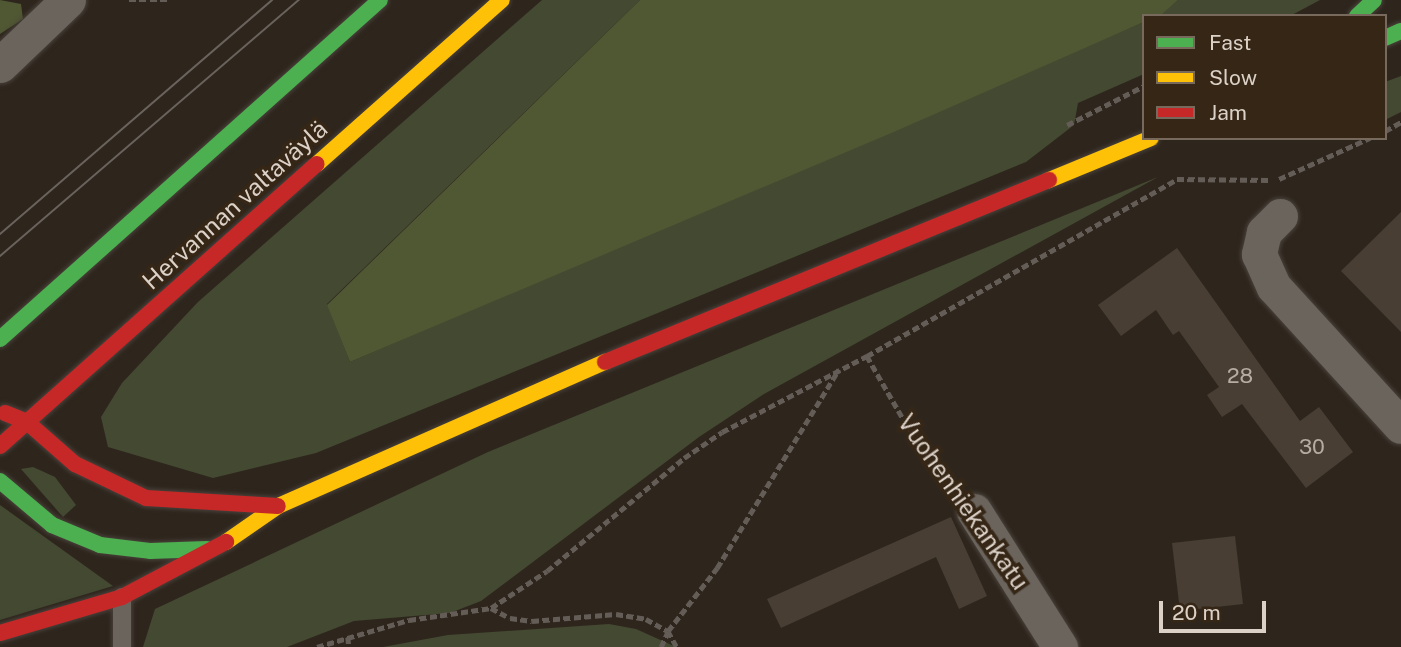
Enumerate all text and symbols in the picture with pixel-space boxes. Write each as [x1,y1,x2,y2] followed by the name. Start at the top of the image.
[1142,14,1387,140] legend
[1209,30,1251,55] text: Fast
[1209,65,1257,90] text: Slow
[1209,100,1247,125] text: Jam
[137,114,333,296] street label: Hervannan valtaväylä
[1227,363,1253,389] house number: 28
[892,409,1034,595] street label: Vuohenhiekankatu
[1299,434,1325,460] house number: 30
[1163,588,1270,632] scale bar
[1172,600,1221,625] text: 20 m

